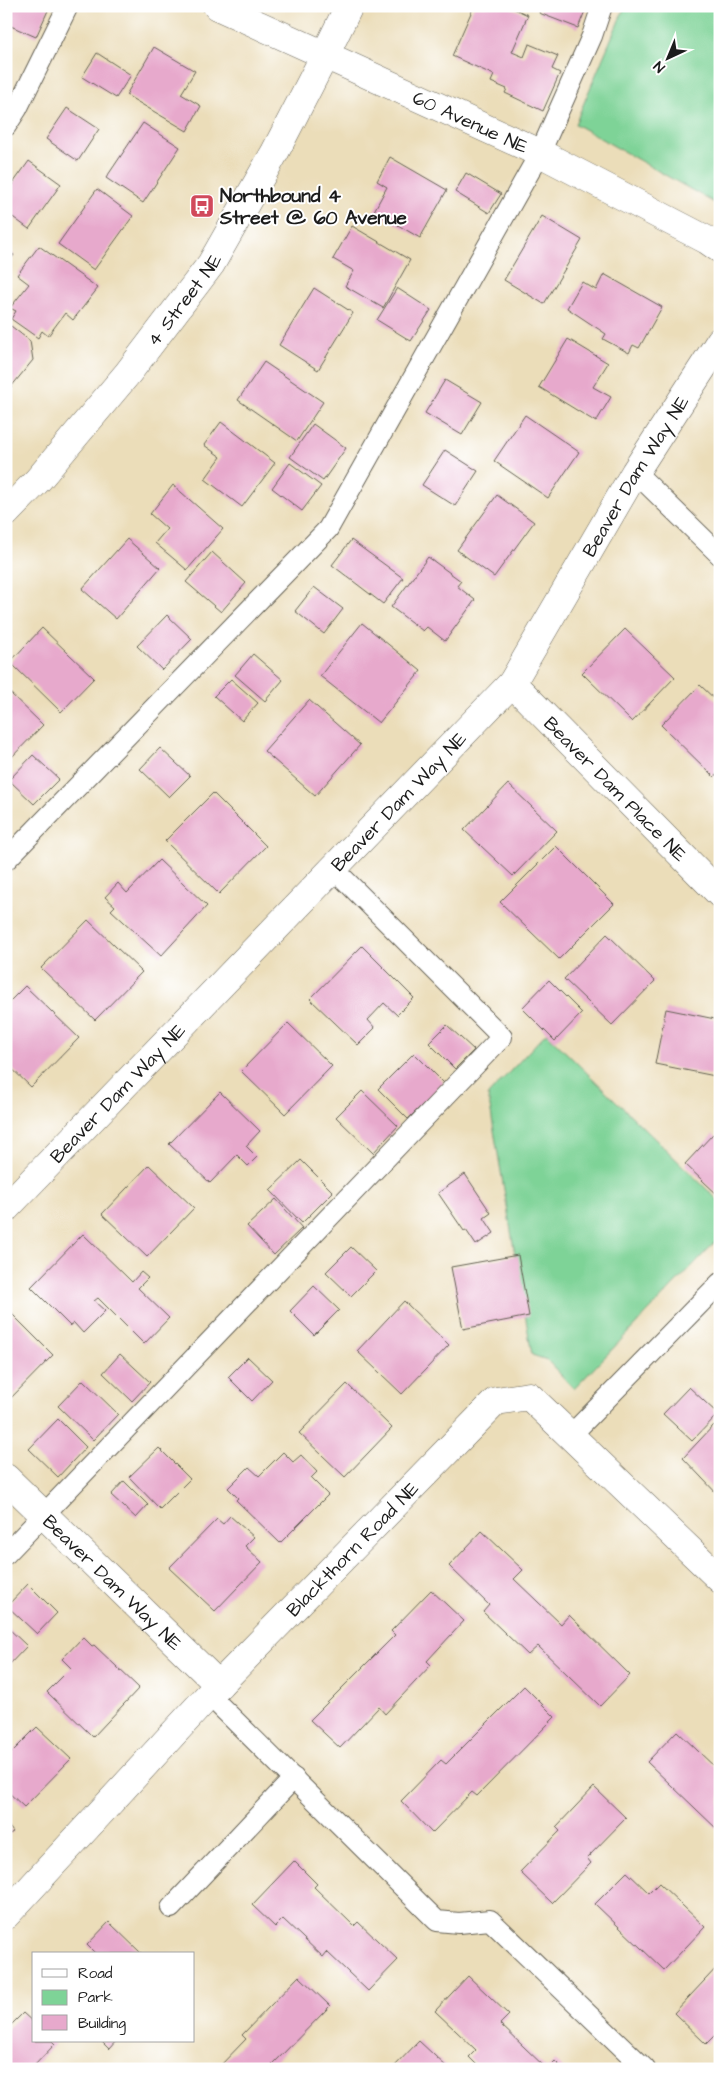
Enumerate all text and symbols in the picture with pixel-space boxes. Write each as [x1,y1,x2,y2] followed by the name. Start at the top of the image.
[644,32,694,82] north arrow
[649,56,670,77] text: N
[408,85,532,161] street label: 60 Avenue NE
[219,183,408,232] place label: Northbound 4 Street @ 60 Avenue
[189,193,215,219] bus stop icon: Northbound 4 Street @ 60 Avenue
[141,249,229,352] street label: 4 Street NE
[576,391,696,562] street label: Beaver Dam Way NE
[537,711,693,868] street label: Beaver Dam Place NE
[325,726,473,878] street label: Beaver Dam Way NE
[44,1018,192,1170] street label: Beaver Dam Way NE
[281,1476,425,1623] street label: Blackthorn Road NE
[36,1509,188,1657] street label: Beaver Dam Way NE
[32,1952,195,2042] legend
[78,1963,113,1984] text: Road
[78,1987,113,2008] text: Park
[78,2013,126,2035] text: Building

